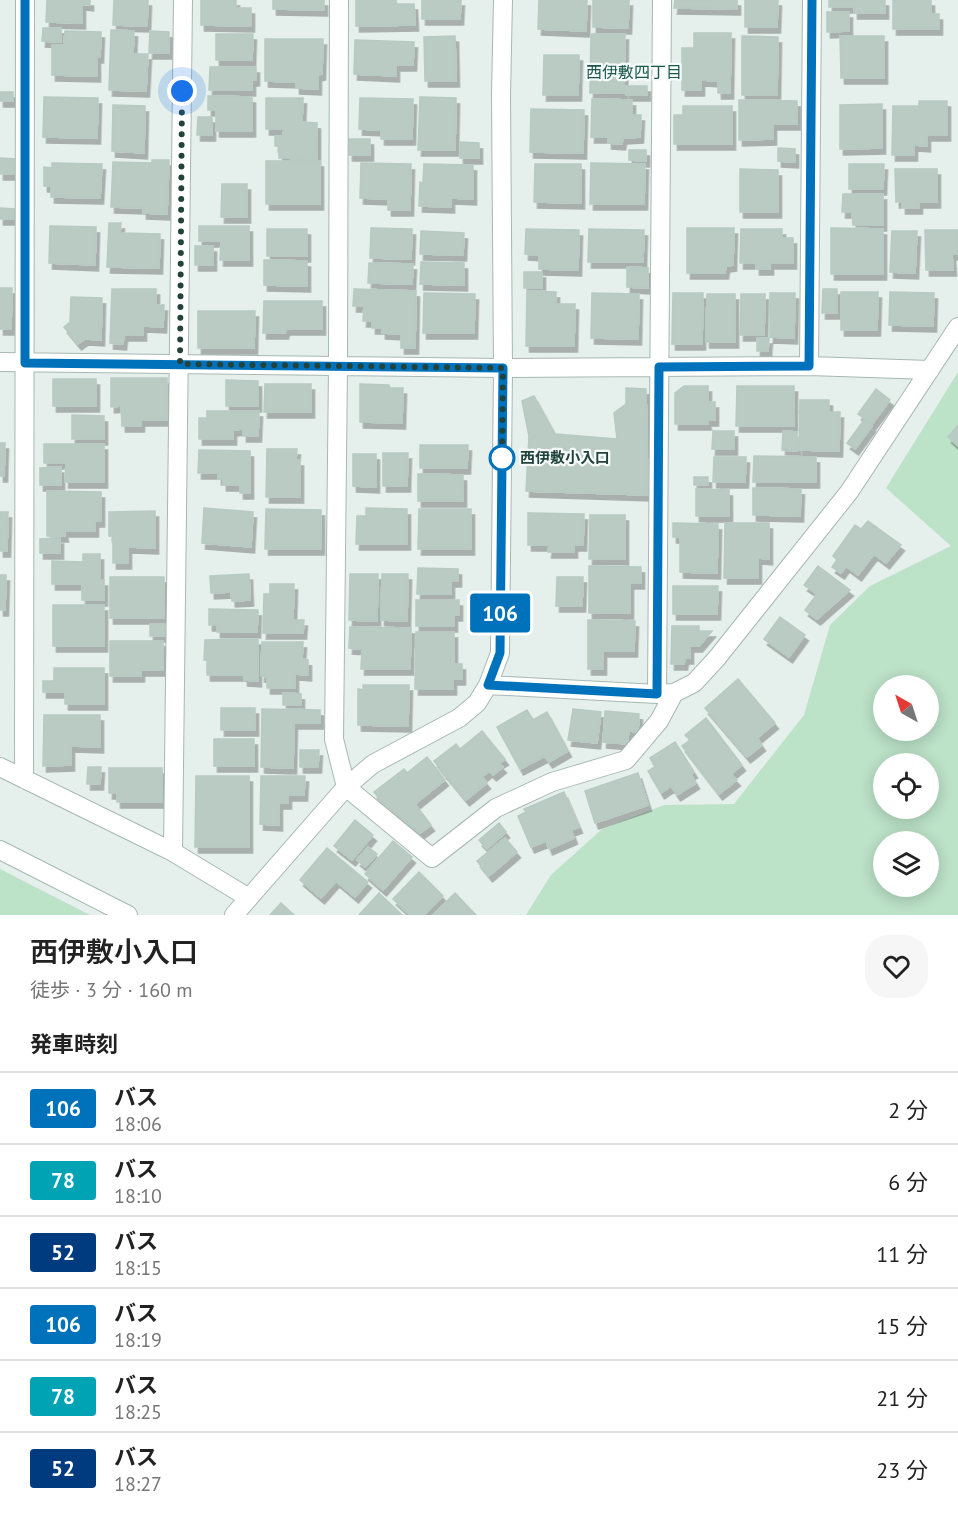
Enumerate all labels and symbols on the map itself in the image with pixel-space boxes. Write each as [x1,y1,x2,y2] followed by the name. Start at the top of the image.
[586,62,682,82] district label: 西伊敷四丁目
[167,76,197,106] your location
[489,445,515,471] marker: 西伊敷小入口
[520,448,610,467] place label: 西伊敷小入口
[466,594,534,632] line badge: 106
[873,675,939,741] north arrow

